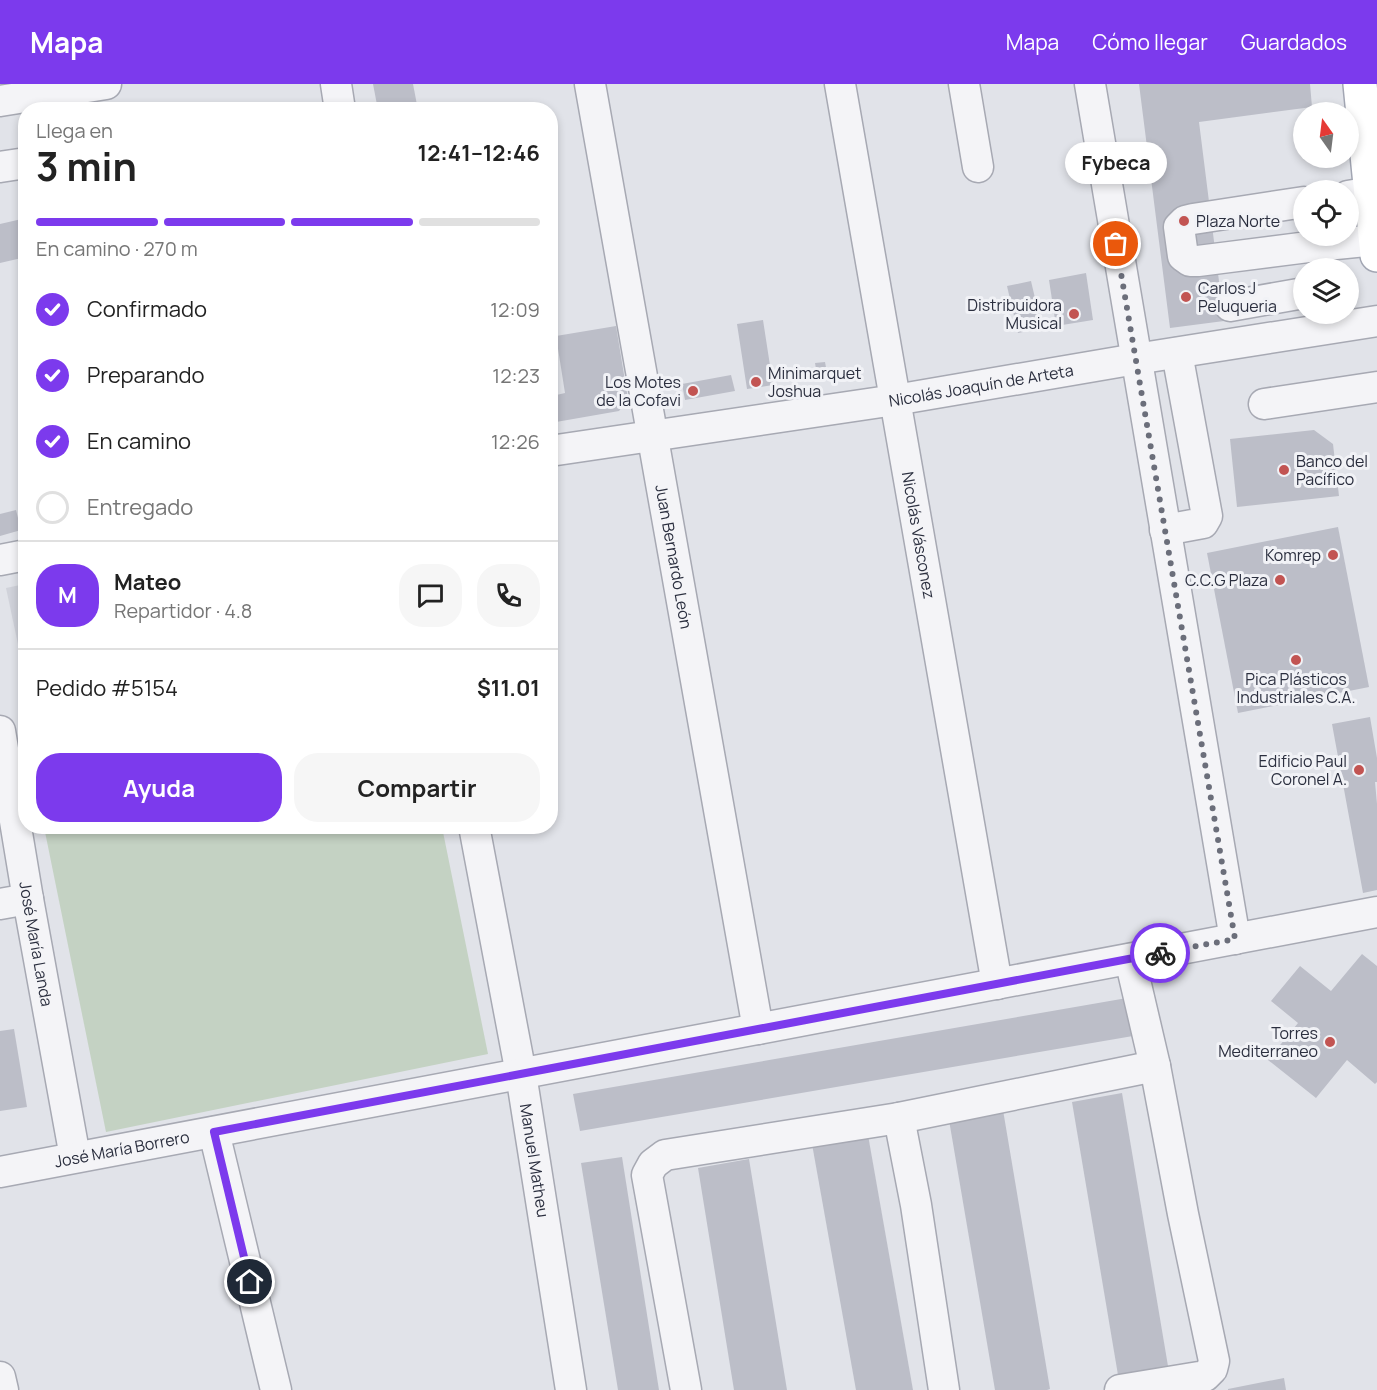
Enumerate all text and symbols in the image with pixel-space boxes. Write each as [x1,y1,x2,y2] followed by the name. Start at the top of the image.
[30,23,103,61] text: Mapa
[1006,28,1059,56] text: Mapa
[1092,28,1208,56] text: Cómo llegar
[1241,28,1347,56] text: Guardados
[1293,102,1359,168] north arrow
[1293,102,1359,324] map controls
[36,117,113,144] text: Llega en
[418,138,540,168] text: 12:41–12:46
[36,139,137,193] text: 3 min
[1065,142,1167,184] callout: Fybeca
[1082,149,1150,176] text: Fybeca
[1293,180,1359,246] button: locate
[1196,210,1280,232] place label: Plaza Norte
[1177,214,1191,228] marker: Plaza Norte
[1090,218,1141,269] pin
[1099,227,1132,260] icon: bag
[36,235,198,262] text: En camino · 270 m
[1293,258,1359,324] button: layers
[1198,277,1277,317] place label: Carlos J Peluqueria
[1179,290,1193,304] marker: Carlos J Peluqueria
[36,293,69,326] icon: check
[87,294,207,324] text: Confirmado
[967,294,1062,334] place label: Distribuidora Musical
[490,296,540,323] text: 12:09
[1067,307,1081,321] marker: Distribuidora Musical
[36,359,69,392] icon: check
[887,359,1075,412] street label: Nicolás Joaquín de Arteta
[87,360,205,390] text: Preparando
[492,362,540,389] text: 12:23
[768,362,861,402] place label: Minimarquet Joshua
[596,371,681,411] place label: Los Motes de la Cofavi
[749,375,763,389] marker: Minimarquet Joshua
[686,384,700,398] marker: Los Motes de la Cofavi
[36,425,69,458] icon: check
[87,426,191,456] text: En camino
[491,428,540,455] text: 12:26
[1296,450,1368,490] place label: Banco del Pacífico
[1277,463,1291,477] marker: Banco del Pacífico
[897,470,941,600] street label: Nicolás Vásconez
[650,483,698,630] street label: Juan Bernardo León
[87,492,193,522] text: Entregado
[1265,544,1321,566] place label: Komrep
[1326,548,1340,562] marker: Komrep
[399,564,462,627] button: chat
[477,564,540,627] button: phone
[114,567,181,597] text: Mateo
[1185,569,1268,591] place label: C.C.G Plaza
[1273,573,1287,587] marker: C.C.G Plaza
[58,580,77,610] text: M
[114,597,252,624] text: Repartidor · 4.8
[1289,653,1303,667] marker: Pica Plásticos Industriales C.A.
[1237,668,1355,708] place label: Pica Plásticos Industriales C.A.
[36,673,178,703] text: Pedido #5154
[477,673,540,703] text: $11.01
[1259,750,1347,790] place label: Edificio Paul Coronel A.
[36,753,282,822] button: Ayuda
[294,753,540,822] button: Compartir
[1352,763,1366,777] marker: Edificio Paul Coronel A.
[14,880,58,1008] street label: José María Landa
[1130,923,1190,983] courier
[1144,937,1177,970] icon: bike
[1218,1022,1318,1062] place label: Torres Mediterraneo
[1323,1035,1337,1049] marker: Torres Mediterraneo
[515,1102,555,1219] street label: Manuel Matheu
[53,1125,191,1172] street label: José María Borrero
[224,1256,275,1307] pin
[233,1265,266,1298] icon: home

